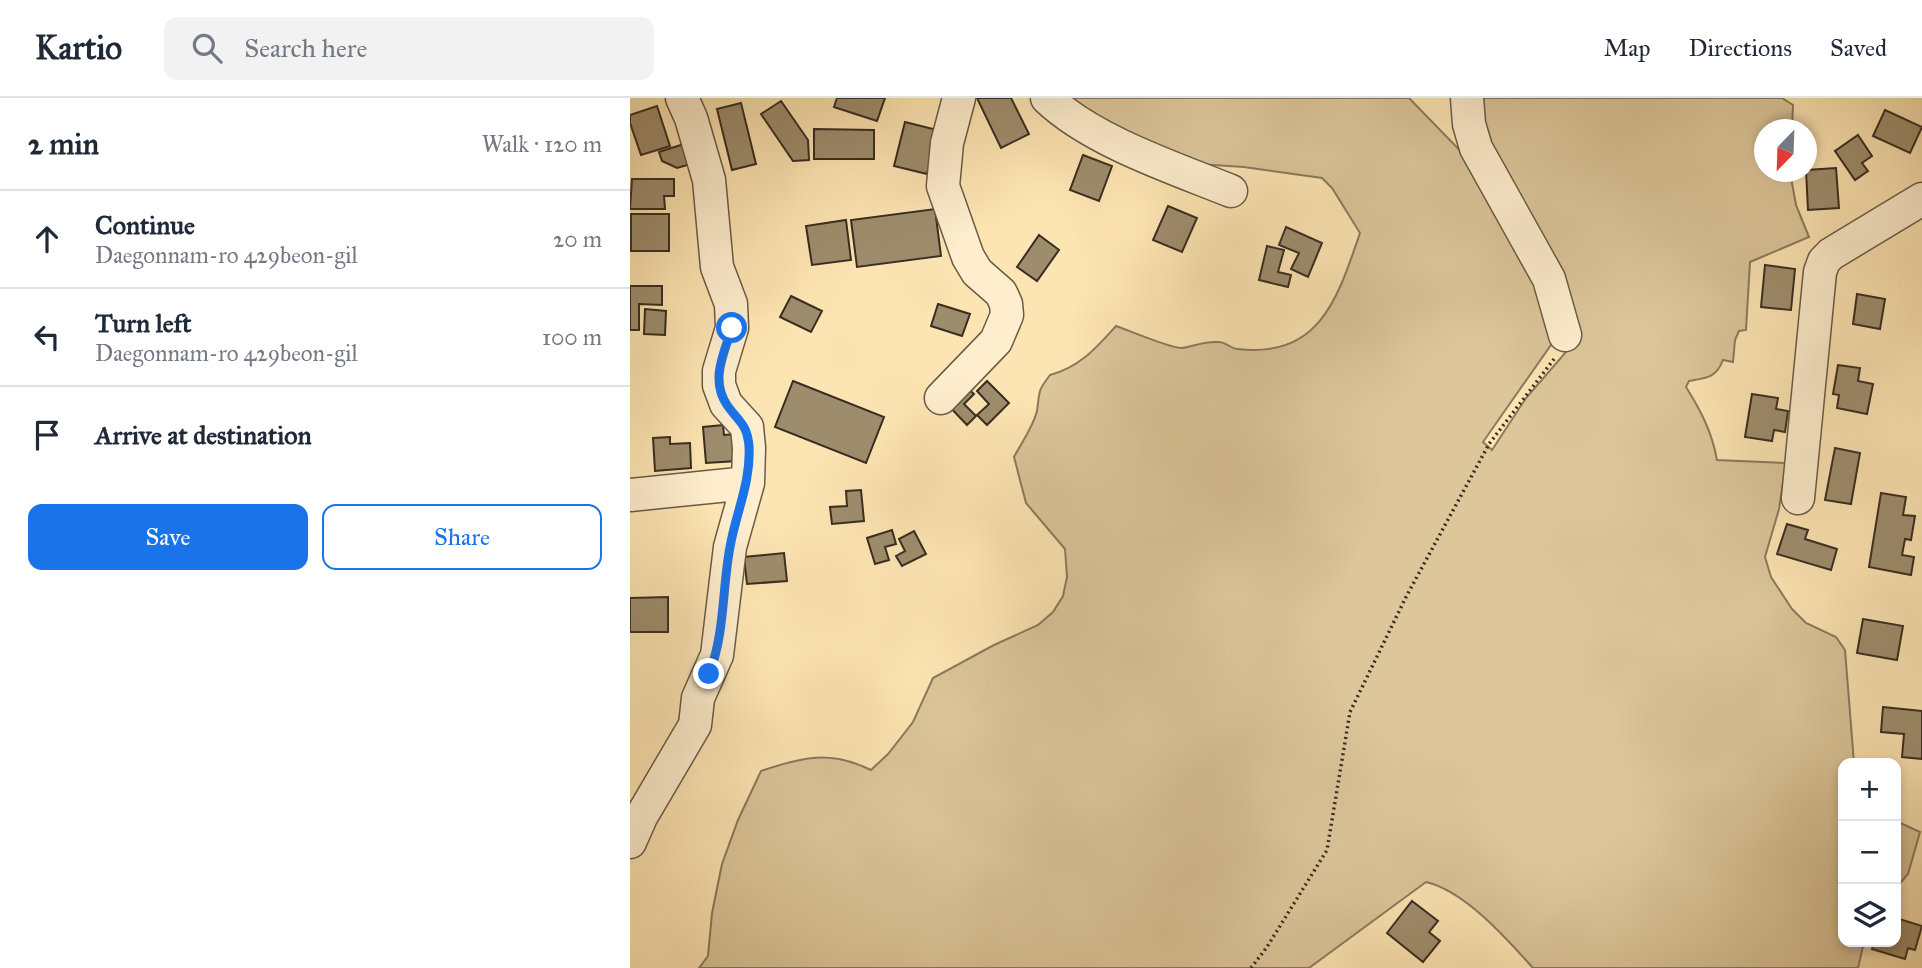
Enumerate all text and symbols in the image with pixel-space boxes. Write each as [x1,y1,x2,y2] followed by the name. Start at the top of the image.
[164,17,654,80] search box
[35,28,122,68] text: Kartio
[188,29,226,67] icon: search
[244,32,367,64] text: Search here
[1604,33,1651,63] text: Map
[1689,33,1792,63] text: Directions
[1830,33,1887,63] text: Saved
[1754,119,1817,182] north arrow
[28,126,99,162] text: 2 min
[482,130,602,158] text: Walk · 120 m
[95,209,195,241] text: Continue
[28,220,66,258] icon: ahead
[553,225,602,253] text: 20 m
[95,241,358,269] text: Daegonnam-ro 429beon-gil
[95,307,191,339] text: Turn left
[716,312,747,343] route start
[28,318,66,356] icon: left
[542,323,602,351] text: 100 m
[95,339,358,367] text: Daegonnam-ro 429beon-gil
[28,416,66,454] icon: arrive
[95,419,312,451] text: Arrive at destination
[28,504,308,570] button: Save
[322,504,602,570] button: Share
[693,658,724,689] route end
[1838,758,1901,947] map controls
[1838,758,1901,821] button: +
[1838,821,1901,884] button: −
[1838,884,1901,947] button: layers

